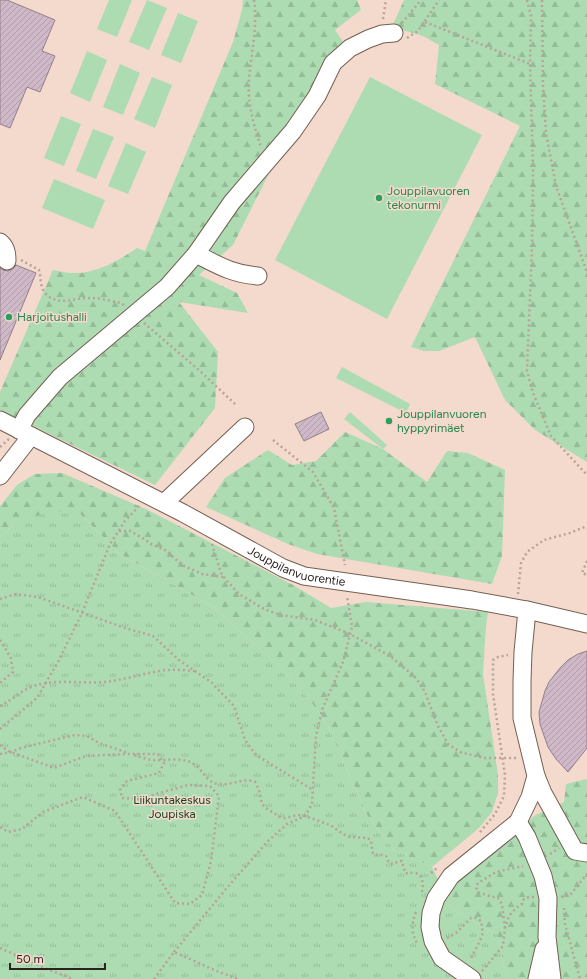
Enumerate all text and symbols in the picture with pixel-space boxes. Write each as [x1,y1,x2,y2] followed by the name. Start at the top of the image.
[387,184,470,212] place label: Jouppilavuoren tekonurmi
[374,193,384,203] marker: Jouppilavuoren tekonurmi
[17,310,87,324] place label: Harjoitushalli
[4,312,14,322] marker: Harjoitushalli
[397,407,487,435] place label: Jouppilanvuoren hyppyrimäet
[384,416,394,426] marker: Jouppilanvuoren hyppyrimäet
[245,543,347,589] street label: Jouppilanvuorentie
[133,793,211,821] park label: Liikuntakeskus Joupiska
[10,945,105,971] scale bar
[16,952,44,966] text: 50 m

